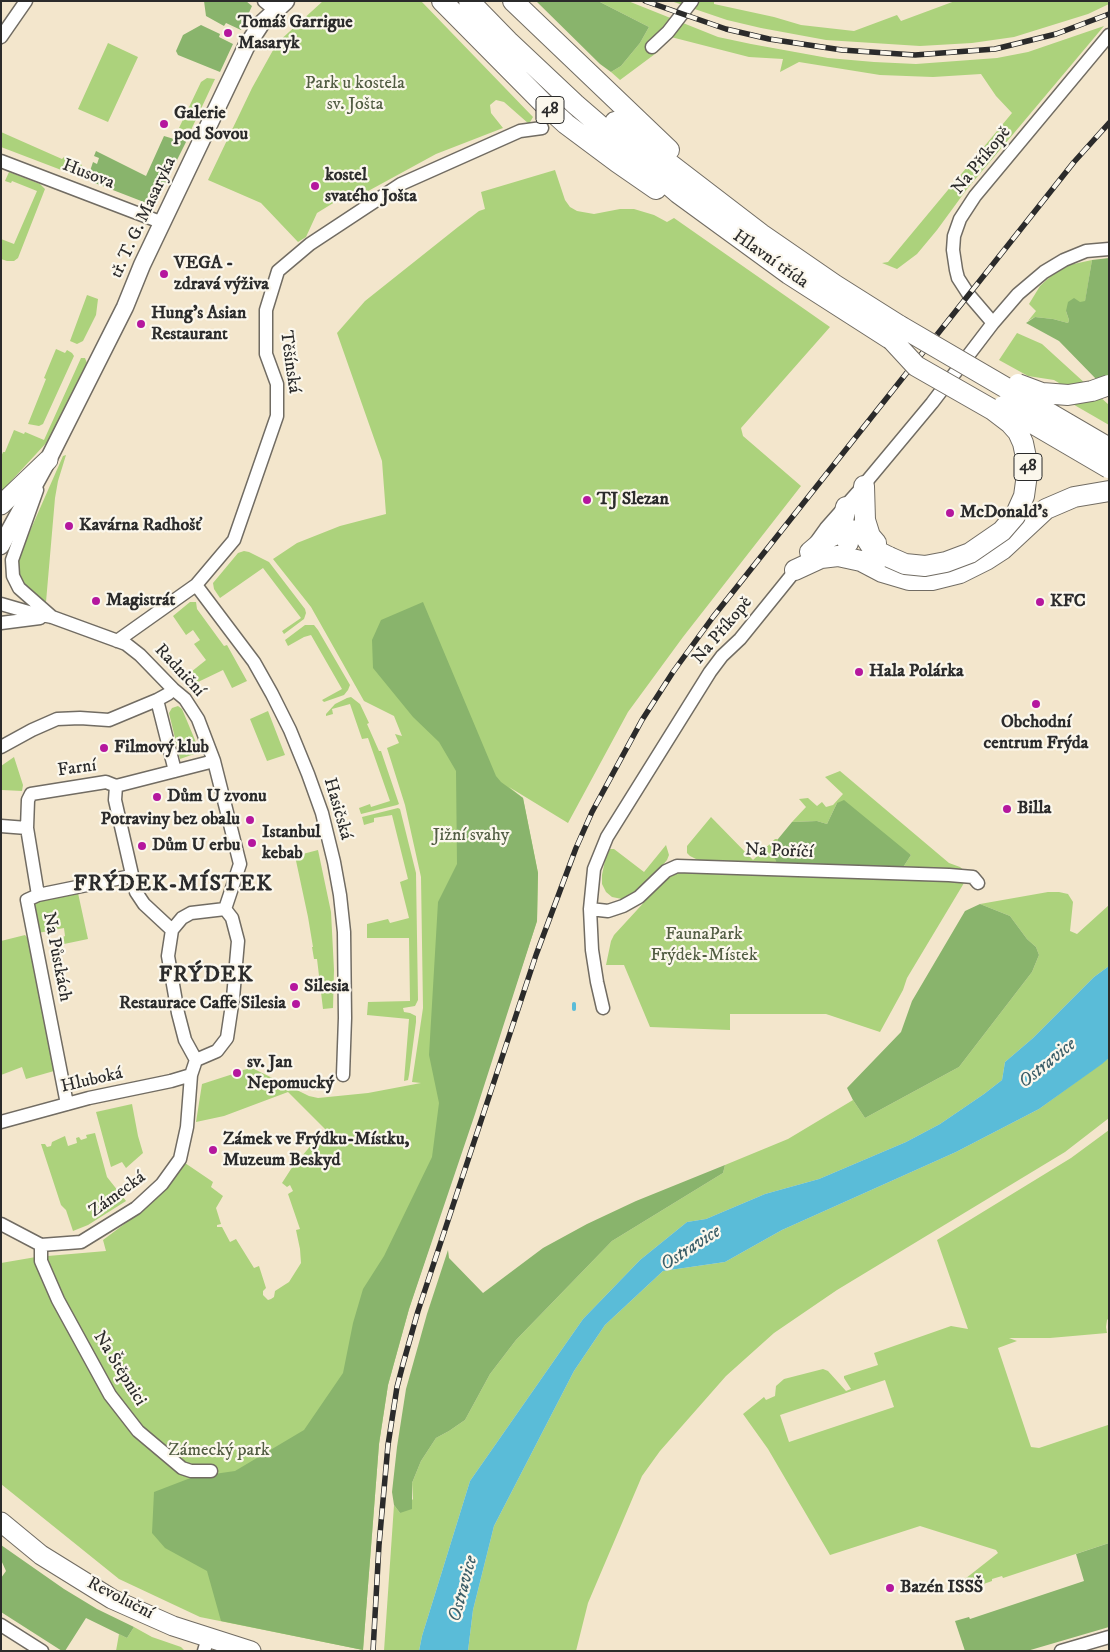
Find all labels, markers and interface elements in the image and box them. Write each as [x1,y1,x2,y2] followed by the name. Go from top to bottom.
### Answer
[238,12,353,54] place label: Tomáš Garrigue Masaryk
[222,27,234,39] marker: Tomáš Garrigue Masaryk
[305,73,405,116] park label: Park u kostela sv. Jošta
[536,96,564,124] road number: 48
[174,103,248,146] place label: Galerie pod Sovou
[158,118,170,130] marker: Galerie pod Sovou
[948,122,1016,200] street label: Na Příkopě
[106,154,182,282] street label: tř. T. G. Masaryka
[59,155,117,195] street label: Husova
[325,165,417,208] place label: kostel svatého Jošta
[309,180,321,192] marker: kostel svatého Jošta
[728,226,812,294] street label: Hlavní třída
[174,253,269,296] place label: VEGA - zdravá výživa
[158,268,170,280] marker: VEGA - zdravá výživa
[151,303,246,346] place label: Hung's Asian Restaurant
[135,318,147,330] marker: Hung's Asian Restaurant
[274,329,304,395] street label: Těšínská
[1014,454,1042,481] road number: 48
[597,489,669,511] place label: TJ Slezan
[581,494,593,506] marker: TJ Slezan
[960,502,1048,524] place label: McDonald's
[944,507,956,519] marker: McDonald's
[79,515,201,537] place label: Kavárna Radhošť
[63,520,75,532] marker: Kavárna Radhošť
[106,590,175,612] place label: Magistrát
[1050,591,1086,613] place label: KFC
[688,593,758,669] street label: Na Příkopě
[90,595,102,607] marker: Magistrát
[1034,596,1046,608] marker: KFC
[149,640,209,702] street label: Radniční
[869,661,964,683] place label: Hala Polárka
[853,666,865,678] marker: Hala Polárka
[1030,698,1042,710] marker: Obchodní centrum Frýda
[984,712,1088,754] place label: Obchodní centrum Frýda
[114,737,209,759] place label: Filmový klub
[98,742,110,754] marker: Filmový klub
[56,756,98,782] street label: Farní
[318,775,356,843] street label: Hasičská
[167,786,267,808] place label: Dům U zvonu
[151,791,163,803] marker: Dům U zvonu
[1017,798,1051,820] place label: Billa
[1001,803,1013,815] marker: Billa
[100,809,240,831] place label: Potraviny bez obalu
[244,814,256,826] marker: Potraviny bez obalu
[262,822,321,864] place label: Istanbul kebab
[433,825,509,847] park label: Jižní svahy
[152,835,241,857] place label: Dům U erbu
[246,837,258,849] marker: Istanbul kebab
[136,840,148,852] marker: Dům U erbu
[744,840,814,864] street label: Na Poříčí
[72,872,274,898] district label: FRÝDEK-MÍSTEK
[37,911,75,1003] street label: Na Půstkách
[650,924,758,966] park label: FaunaPark Frýdek-Místek
[158,963,254,989] district label: FRÝDEK
[304,976,349,998] place label: Silesia
[288,981,300,993] marker: Silesia
[119,993,286,1015] place label: Restaurace Caffe Silesia
[290,998,302,1010] marker: Restaurace Caffe Silesia
[1015,1034,1081,1094] water label: Ostravice
[247,1052,334,1094] place label: sv. Jan Nepomucký
[59,1063,125,1099] street label: Hluboká
[231,1067,243,1079] marker: sv. Jan Nepomucký
[223,1129,409,1172] place label: Zámek ve Frýdku-Místku, Muzeum Beskyd
[207,1144,219,1156] marker: Zámek ve Frýdku-Místku, Muzeum Beskyd
[86,1167,150,1223] street label: Zámecká
[657,1221,725,1277] water label: Ostravice
[88,1328,150,1410] street label: Na Štěpnici
[168,1440,270,1462] park label: Zámecký park
[444,1554,484,1624] water label: Ostravice
[83,1573,157,1625] street label: Revoluční
[900,1577,983,1599] place label: Bazén ISSŠ
[884,1582,896,1594] marker: Bazén ISSŠ

